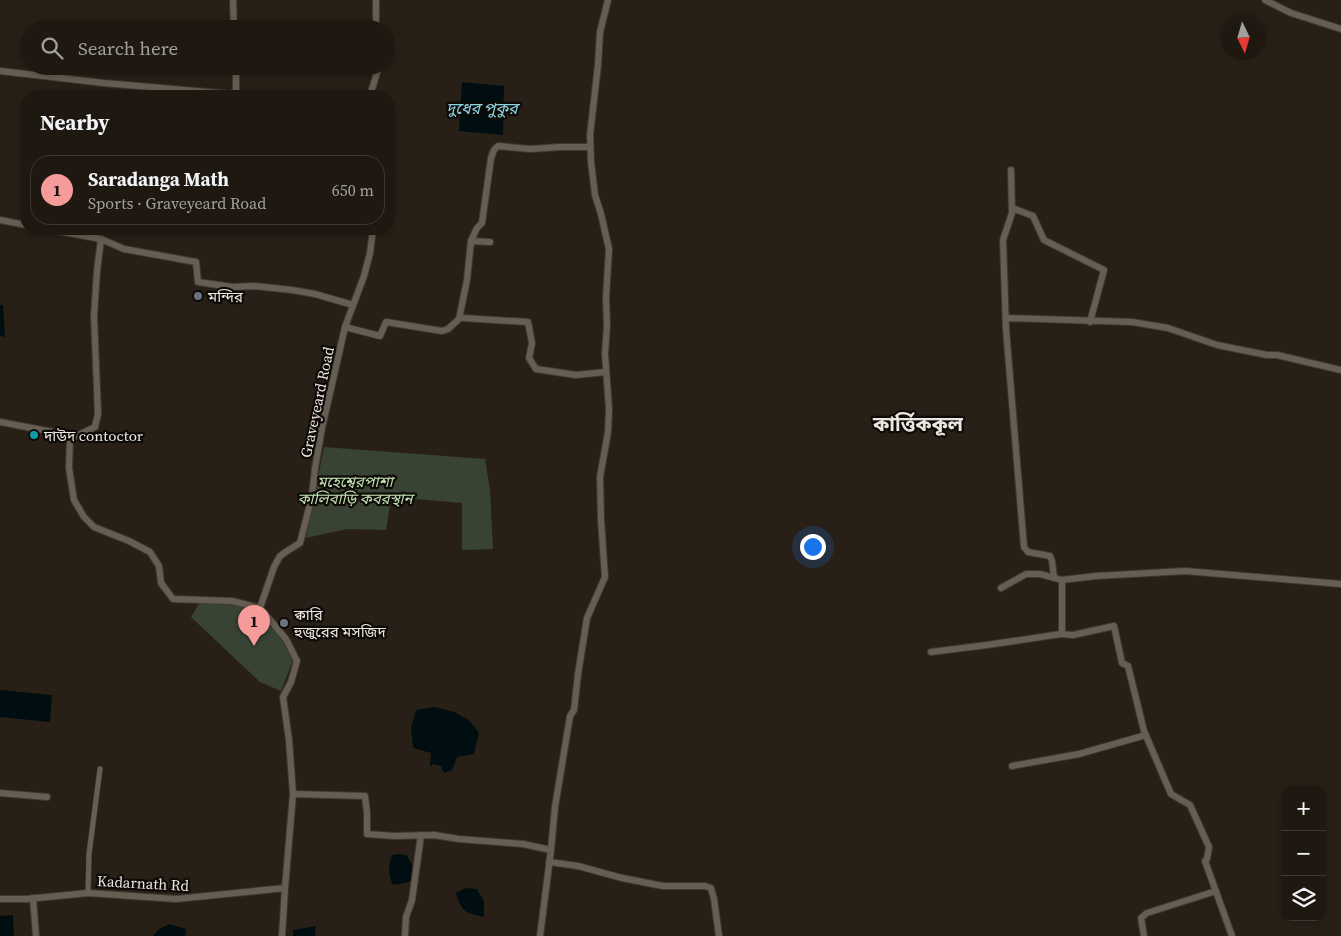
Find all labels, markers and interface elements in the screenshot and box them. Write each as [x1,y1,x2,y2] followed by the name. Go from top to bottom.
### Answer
[1221,15,1266,60] north arrow
[20,20,395,75] search box
[38,34,66,62] icon: search
[78,35,178,61] text: Search here
[446,97,521,119] water label: দুধের পুকুর
[40,108,110,137] text: Nearby
[88,166,229,192] text: Saradanga Math
[53,179,61,201] text: 1
[332,179,374,201] text: 650 m
[88,192,266,214] text: Sports · Graveyeard Road
[207,286,244,307] place label: মন্দির
[192,290,204,302] marker: মন্দির
[295,344,339,460] street label: Graveyeard Road
[872,410,964,438] district label: কার্ত্তিককূল
[43,425,144,446] place label: দাউদ contoctor
[28,429,40,441] marker: দাউদ contoctor
[297,471,416,509] park label: মহেশ্বেরপাশা কালিবাড়ি কবরস্থান
[800,534,826,560] your location
[293,604,387,642] place label: ক্বারি হুজুরের মসজিদ
[238,605,270,646] pin: 1
[278,617,290,629] marker: ক্বারি হুজুরের মসজিদ
[1281,786,1326,921] map controls
[1281,786,1326,831] button: +
[1281,831,1326,876] button: −
[97,870,190,896] street label: Kadarnath Rd
[1281,876,1326,921] button: layers

